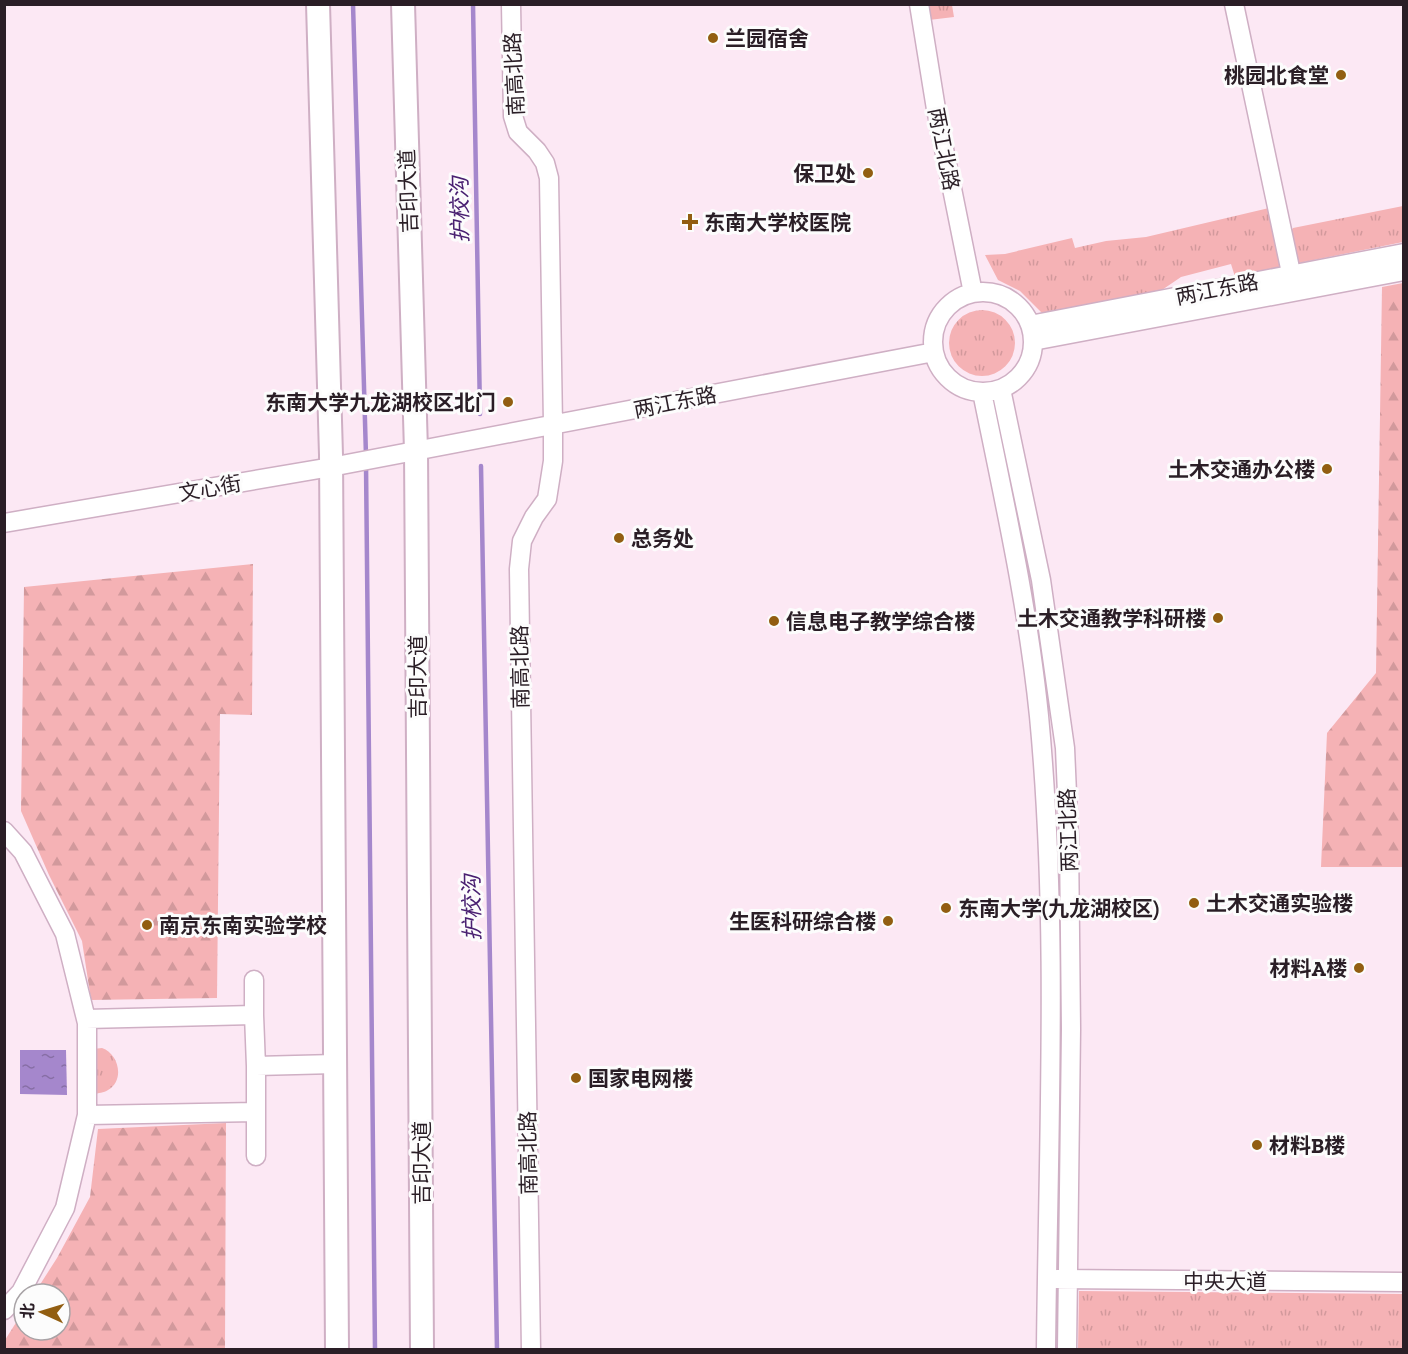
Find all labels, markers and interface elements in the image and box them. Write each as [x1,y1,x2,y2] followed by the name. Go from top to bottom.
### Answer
[725,26,809,51] place label: 兰园宿舍
[499,31,529,117] street label: 南高北路
[706,31,720,45] marker: 兰园宿舍
[1224,63,1329,88] place label: 桃园北食堂
[1334,68,1348,82] marker: 桃园北食堂
[924,105,964,193] street label: 两江北路
[394,149,422,233] street label: 吉印大道
[793,161,856,186] place label: 保卫处
[861,166,875,180] marker: 保卫处
[446,175,474,243] water label: 护校沟
[704,210,851,235] place label: 东南大学校医院
[681,213,699,231] marker: 东南大学校医院
[1173,269,1261,309] street label: 两江东路
[631,382,719,422] street label: 两江东路
[265,390,496,415] place label: 东南大学九龙湖校区北门
[501,395,515,409] marker: 东南大学九龙湖校区北门
[1168,457,1315,482] place label: 土木交通办公楼
[1320,462,1334,476] marker: 土木交通办公楼
[177,470,243,506] street label: 文心街
[631,526,694,551] place label: 总务处
[612,531,626,545] marker: 总务处
[1017,606,1206,631] place label: 土木交通教学科研楼
[786,609,975,634] place label: 信息电子教学综合楼
[1211,611,1225,625] marker: 土木交通教学科研楼
[767,614,781,628] marker: 信息电子教学综合楼
[507,625,533,709] street label: 南高北路
[405,635,430,719] street label: 吉印大道
[1054,788,1082,872] street label: 两江北路
[458,873,486,941] water label: 护校沟
[1206,891,1353,916] place label: 土木交通实验楼
[958,896,1159,921] place label: 东南大学(九龙湖校区)
[1187,896,1201,910] marker: 土木交通实验楼
[939,901,953,915] marker: 东南大学(九龙湖校区)
[729,909,876,934] place label: 生医科研综合楼
[159,913,327,938] place label: 南京东南实验学校
[881,914,895,928] marker: 生医科研综合楼
[140,918,154,932] marker: 南京东南实验学校
[1270,956,1347,981] place label: 材料A楼
[1352,961,1366,975] marker: 材料A楼
[588,1066,693,1091] place label: 国家电网楼
[569,1071,583,1085] marker: 国家电网楼
[515,1111,541,1195] street label: 南高北路
[409,1121,434,1205] street label: 吉印大道
[1269,1133,1345,1158] place label: 材料B楼
[1250,1138,1264,1152] marker: 材料B楼
[1183,1269,1267,1294] street label: 中央大道
[12,1282,72,1342] north arrow
[17,1302,38,1320] text: 北

